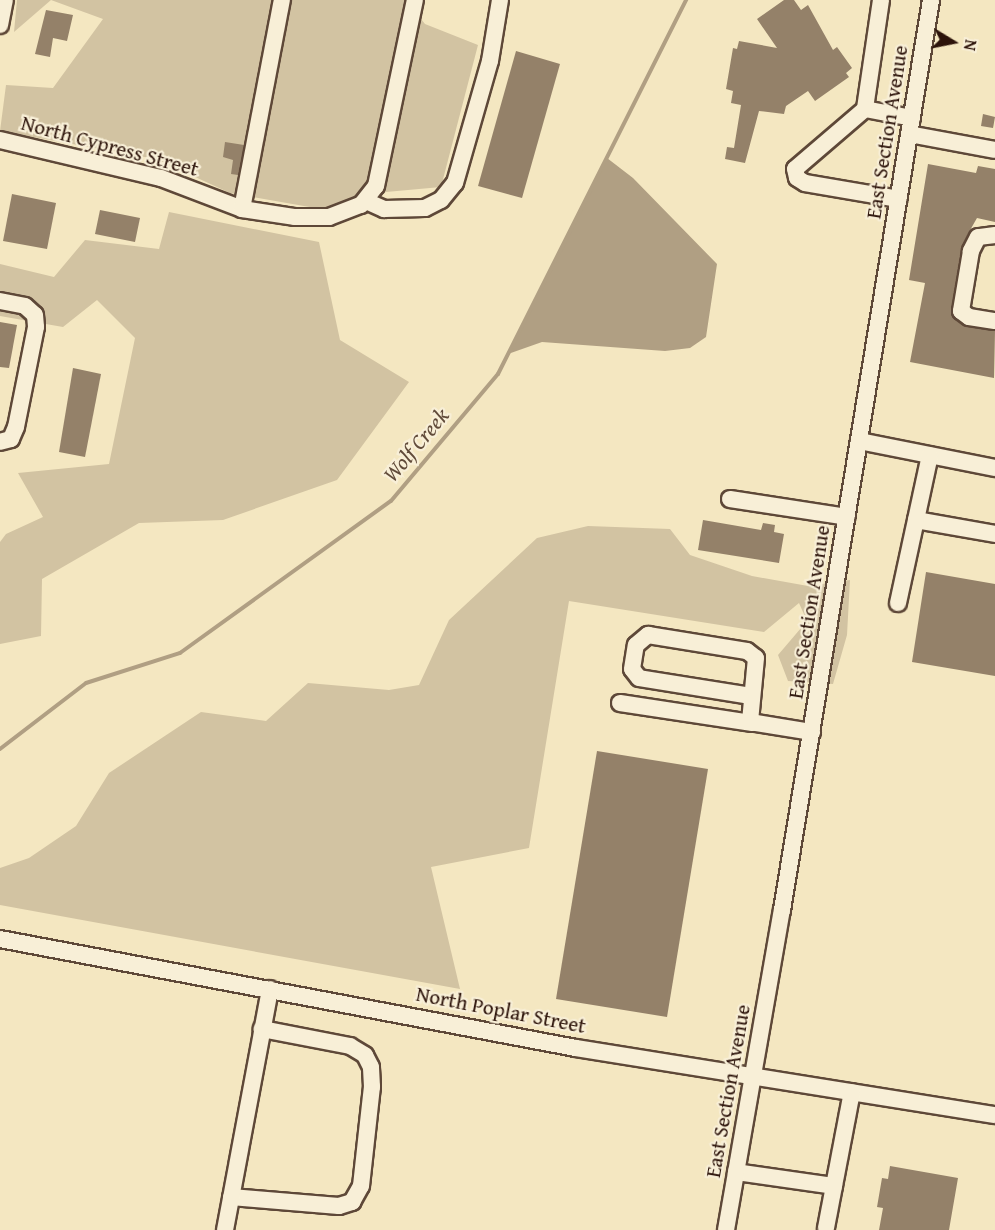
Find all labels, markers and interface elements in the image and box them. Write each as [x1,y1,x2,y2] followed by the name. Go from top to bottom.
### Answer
[923,12,983,72] north arrow
[958,38,983,52] text: N
[861,43,913,221] street label: East Section Avenue
[18,110,202,182] street label: North Cypress Street
[378,403,454,487] water label: Wolf Creek
[783,523,835,701] street label: East Section Avenue
[414,981,588,1039] street label: North Poplar Street
[700,1002,756,1180] street label: East Section Avenue

